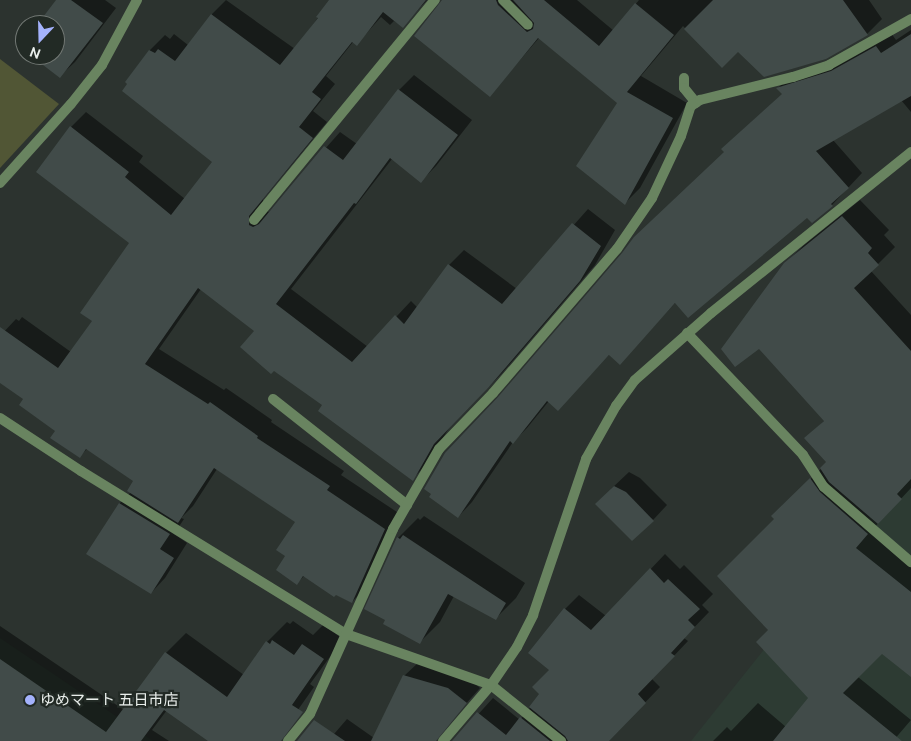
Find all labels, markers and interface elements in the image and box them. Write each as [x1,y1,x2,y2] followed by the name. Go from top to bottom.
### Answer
[15,15,65,65] north arrow
[27,44,43,62] text: N
[40,691,178,709] place label: ゆめマート 五日市店
[24,694,36,706] marker: ゆめマート 五日市店

